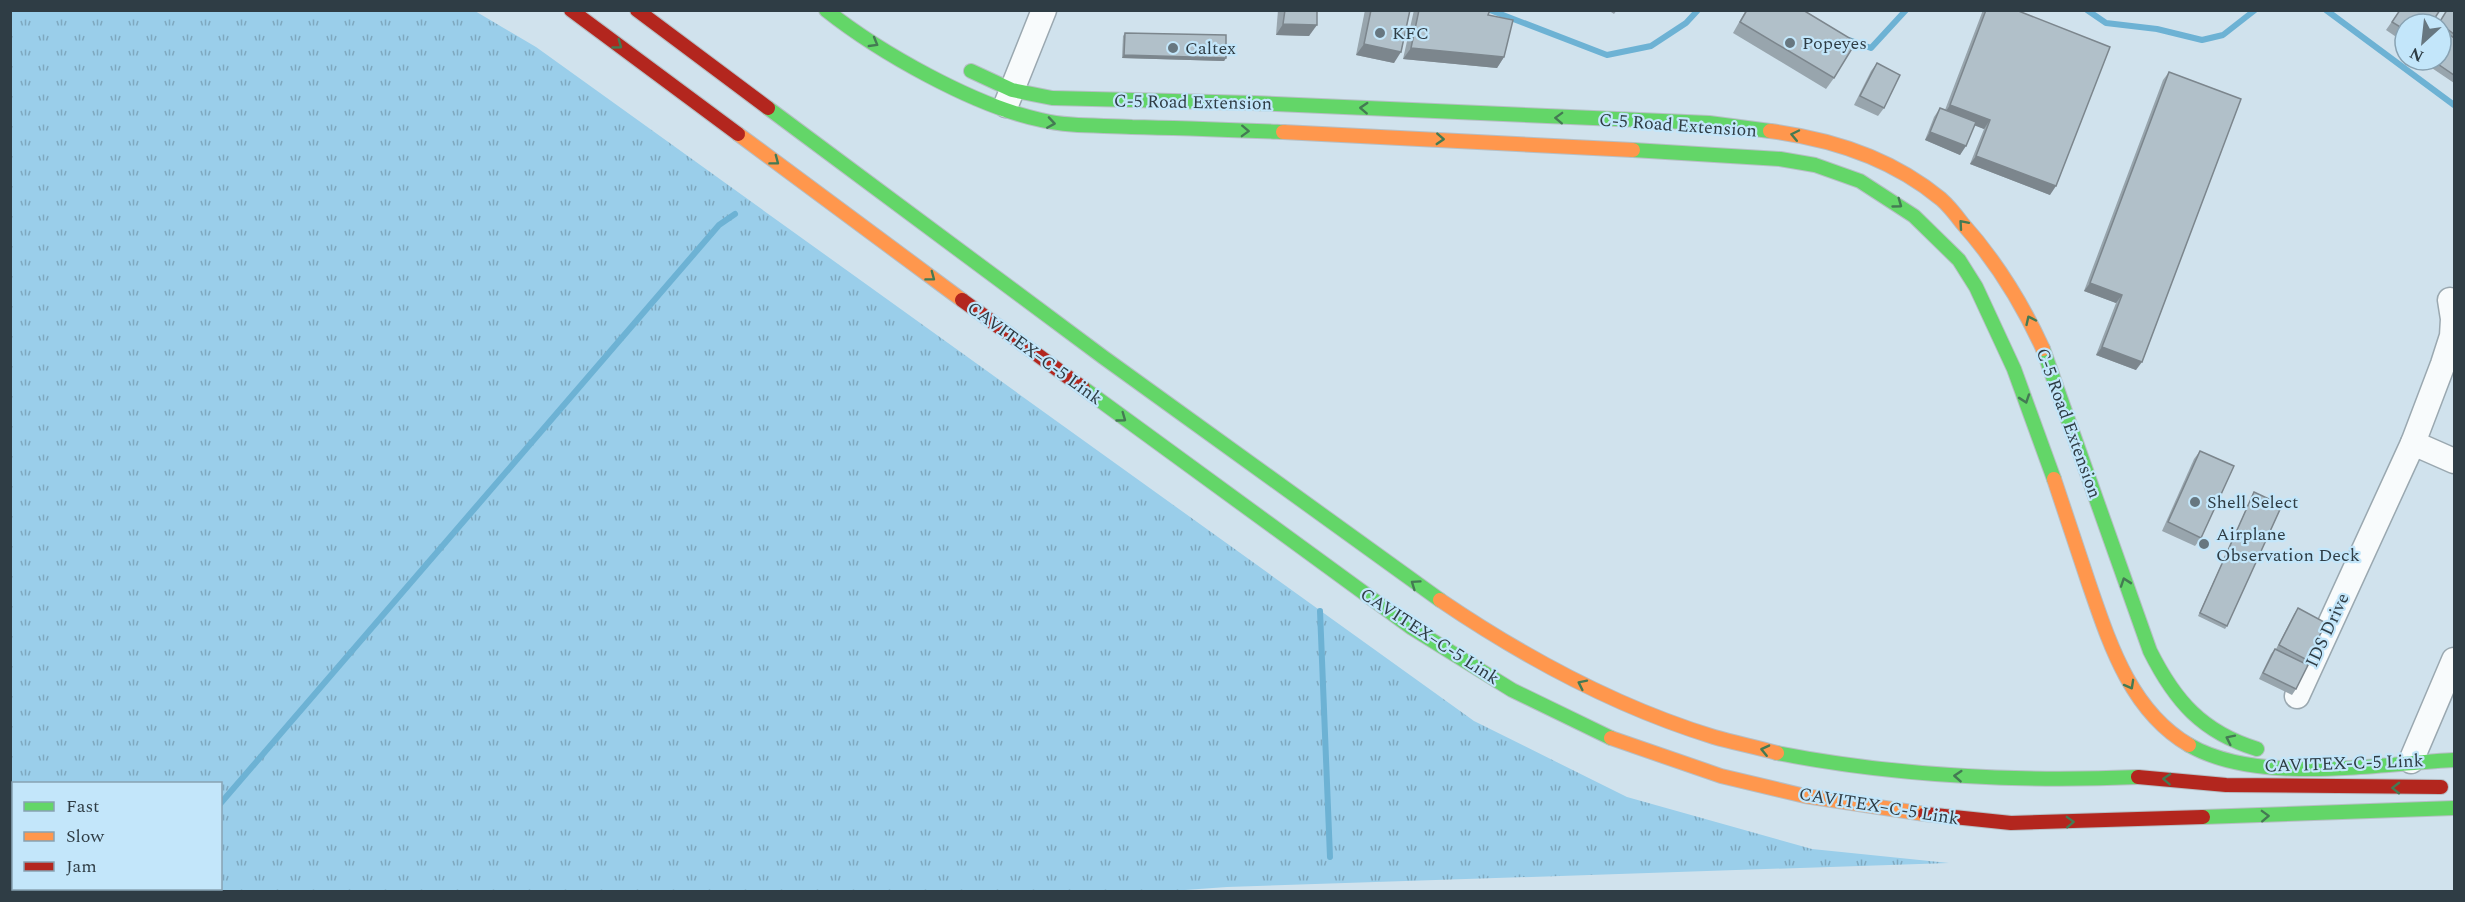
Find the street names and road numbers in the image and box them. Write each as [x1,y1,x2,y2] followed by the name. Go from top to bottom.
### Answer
[1114,88,1272,117] street label: C-5 Road Extension
[1598,107,1758,144] street label: C-5 Road Extension
[961,295,1108,412] street label: CAVITEX–C-5 Link
[2029,344,2108,502] street label: C-5 Road Extension
[1355,581,1505,692] street label: CAVITEX–C-5 Link
[2298,589,2356,672] street label: IDS Drive
[2264,747,2424,780] street label: CAVITEX-C-5 Link
[1797,781,1961,832] street label: CAVITEX–C-5 Link

